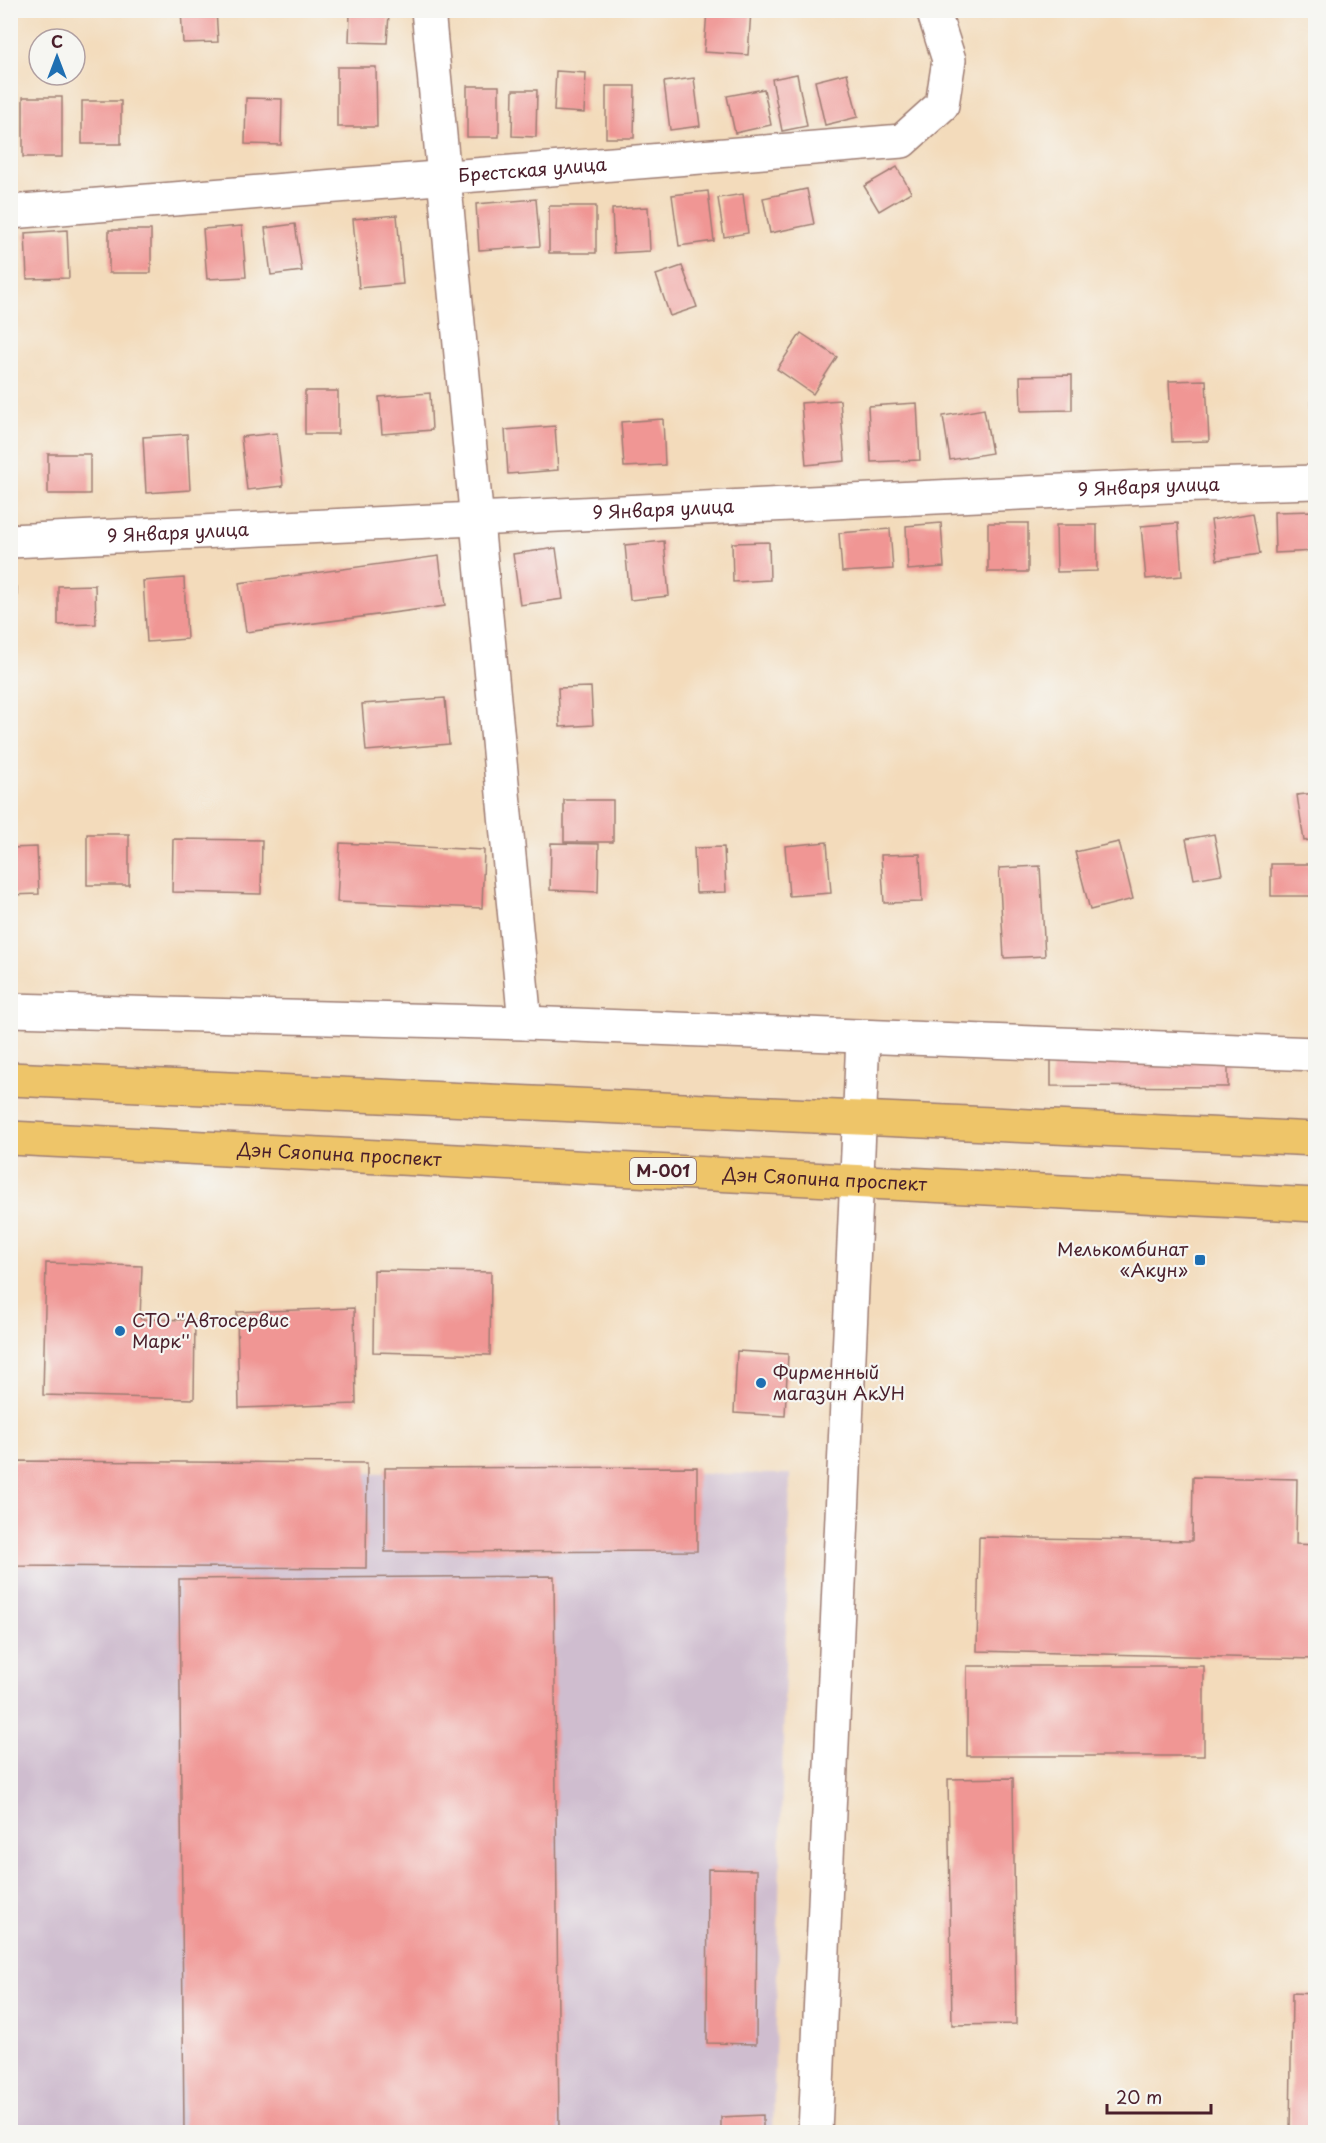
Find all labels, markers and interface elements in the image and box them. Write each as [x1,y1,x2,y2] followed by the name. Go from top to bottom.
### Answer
[27,27,87,87] north arrow
[51,29,63,53] text: С
[457,150,608,188] street label: Брестская улица
[1077,470,1221,502] street label: 9 Января улица
[592,492,735,525] street label: 9 Января улица
[106,515,250,548] street label: 9 Января улица
[236,1135,443,1172] street label: Дэн Сяопина проспект
[630,1158,696,1184] road number: M-001
[721,1160,928,1197] street label: Дэн Сяопина проспект
[1057,1235,1189,1283] place label: Мелькомбинат «Акун»
[1193,1253,1207,1267] marker: Мелькомбинат «Акун»
[132,1306,289,1354] place label: СТО ''Автосервис Марк''
[113,1324,127,1338] marker: СТО ''Автосервис Марк''
[773,1358,905,1406] place label: Фирменный магазин АкУН
[754,1376,768,1390] marker: Фирменный магазин АкУН
[1107,2077,1210,2115] scale bar
[1116,2083,1162,2110] text: 20 m

